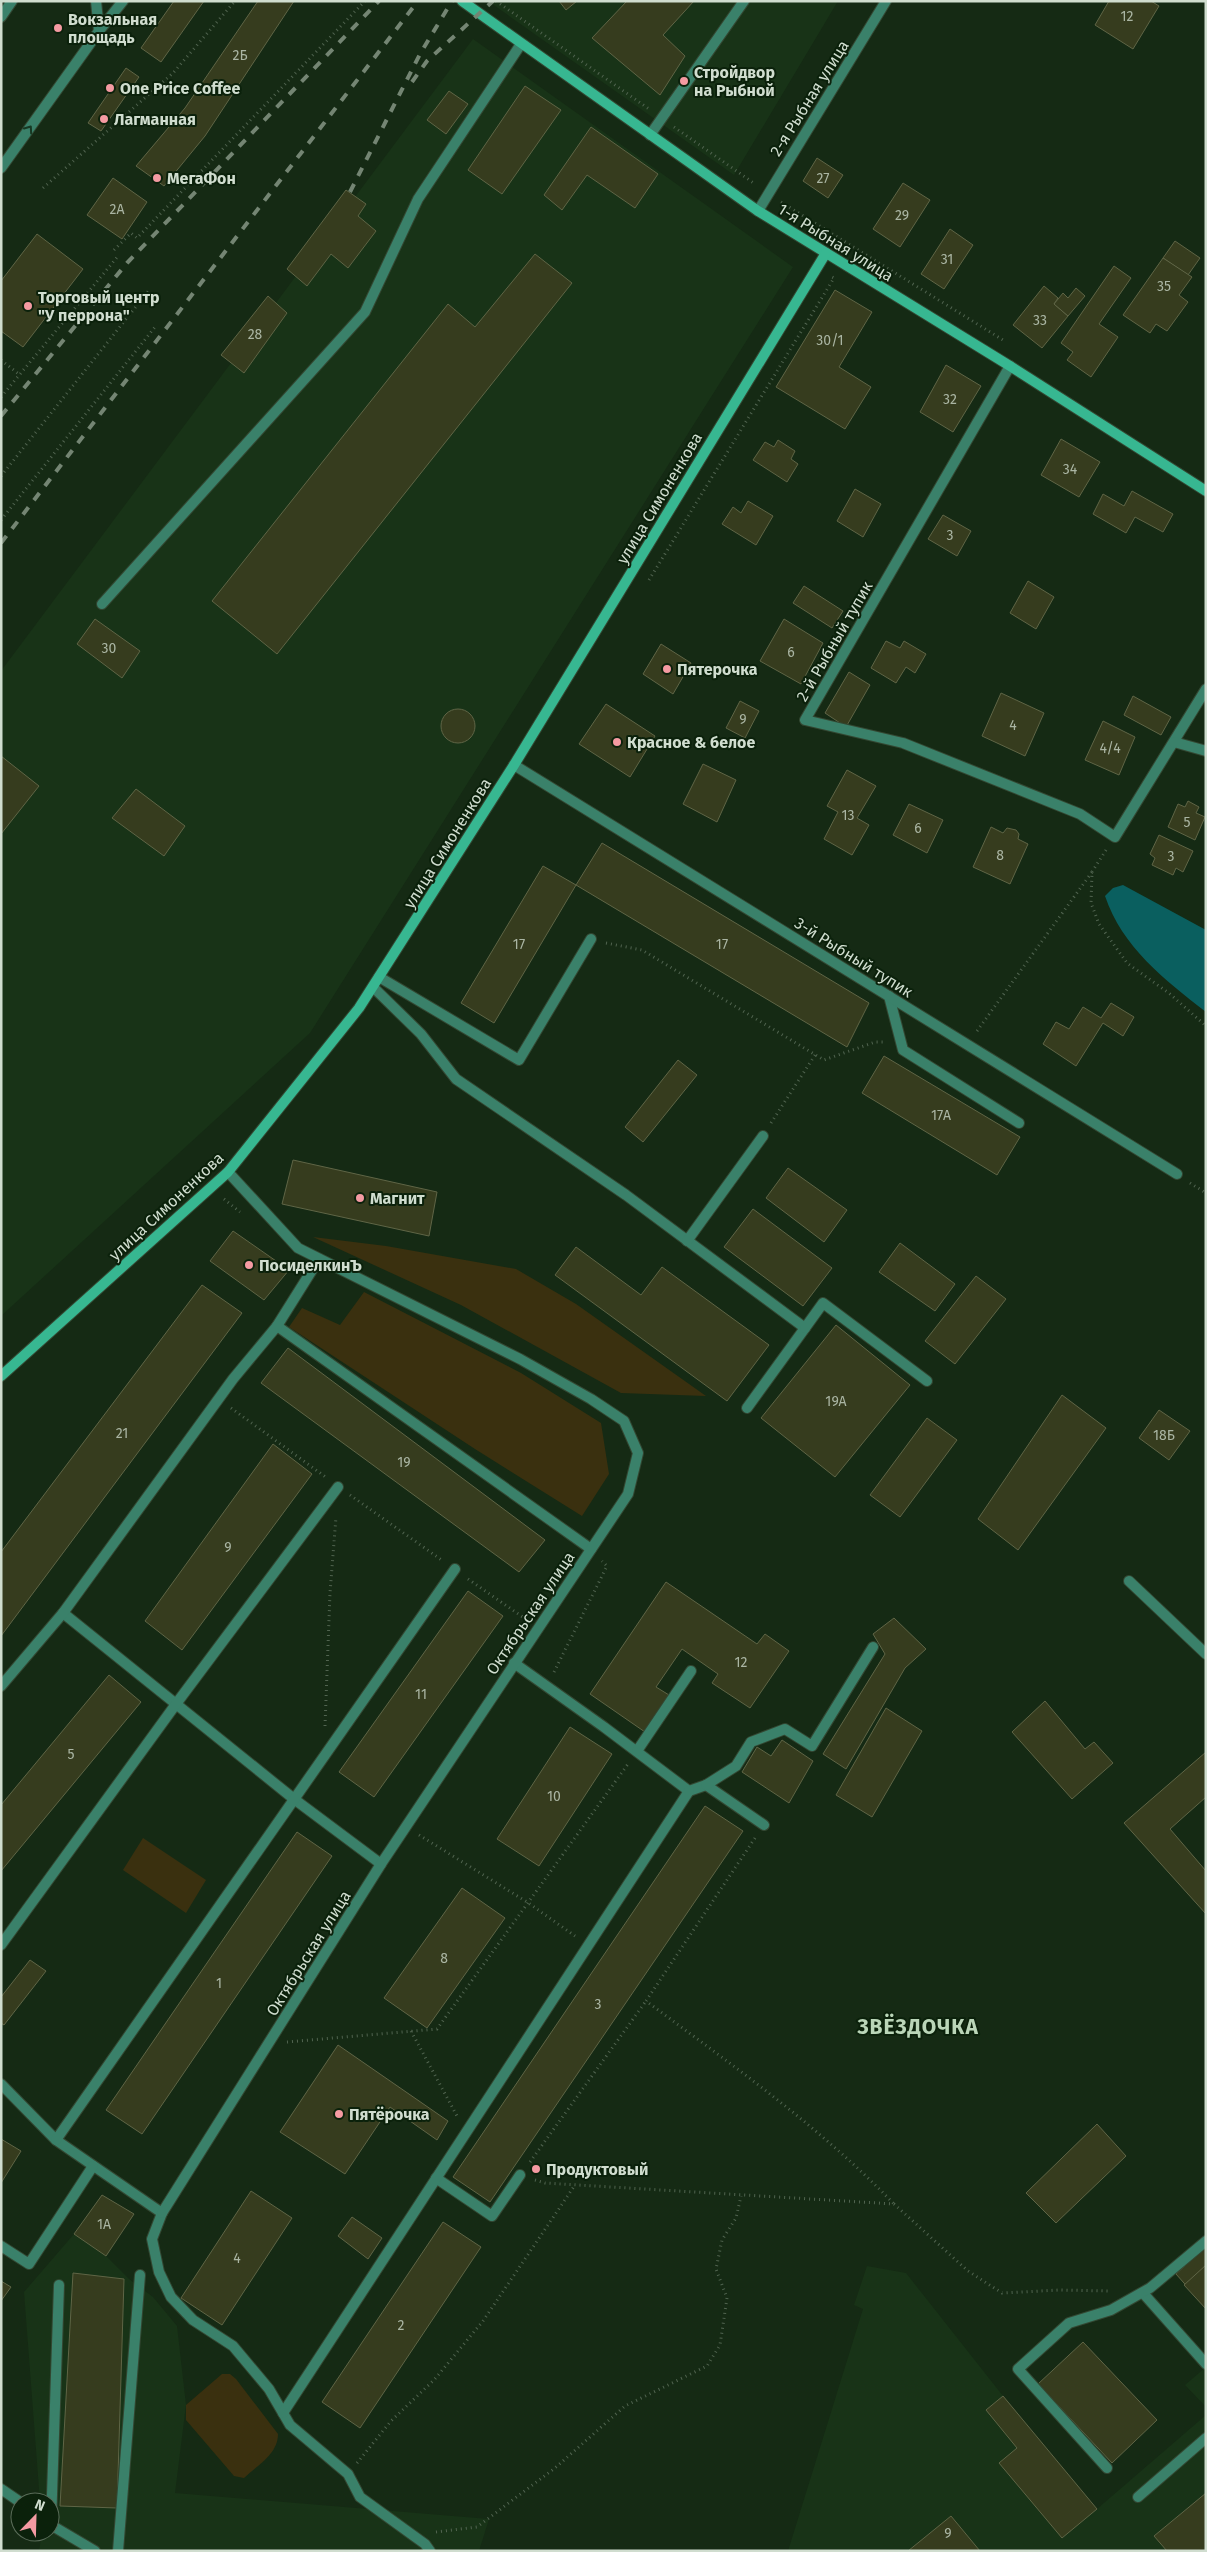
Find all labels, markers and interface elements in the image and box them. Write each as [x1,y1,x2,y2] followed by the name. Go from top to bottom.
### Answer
[1121,8,1134,25] house number: 12
[68,10,157,47] place label: Вокзальная площадь
[52,22,64,34] marker: Вокзальная площадь
[766,37,853,160] street label: 2-я Рыбная улица
[232,47,248,64] house number: 2Б
[694,63,775,100] place label: Стройдвор на Рыбной
[678,75,690,87] marker: Стройдвор на Рыбной
[120,79,240,98] place label: One Price Coffee
[104,82,116,94] marker: One Price Coffee
[114,110,196,129] place label: Лагманная
[98,113,110,125] marker: Лагманная
[23,125,33,134] one-way arrow
[167,169,236,188] place label: МегаФон
[816,170,830,187] house number: 27
[151,172,163,184] marker: МегаФон
[775,199,897,285] street label: 1-я Рыбная улица
[110,201,124,218] house number: 2А
[895,207,909,224] house number: 29
[941,251,953,268] house number: 31
[1157,278,1171,295] house number: 35
[38,288,160,325] place label: Торговый центр "У перрона"
[22,300,34,312] marker: Торговый центр "У перрона"
[1033,312,1047,329] house number: 33
[248,326,263,343] house number: 28
[816,332,844,349] house number: 30/1
[943,391,957,408] house number: 32
[613,429,706,567] street label: улица Симоненкова
[1063,461,1078,478] house number: 34
[947,527,954,544] house number: 3
[792,577,877,705] street label: 2-й Рыбный тупик
[102,640,117,657] house number: 30
[787,644,795,661] house number: 6
[677,660,758,679] place label: Пятерочка
[661,663,673,675] marker: Пятерочка
[739,711,747,728] house number: 9
[1009,717,1017,734] house number: 4
[627,733,755,752] place label: Красное & белое
[611,736,623,748] marker: Красное & белое
[1099,740,1121,757] house number: 4/4
[400,775,495,912] street label: улица Симоненкова
[841,807,855,824] house number: 13
[1183,814,1191,831] house number: 5
[914,820,922,837] house number: 6
[996,847,1004,864] house number: 8
[1168,848,1175,865] house number: 3
[791,913,917,1002] street label: 3-й Рыбный тупик
[513,936,525,953] house number: 17
[716,936,728,953] house number: 17
[931,1107,951,1124] house number: 17А
[105,1148,228,1264] street label: улица Симоненкова
[370,1189,425,1208] place label: Магнит
[354,1192,366,1204] marker: Магнит
[259,1256,362,1275] place label: ПосиделкинЪ
[243,1259,255,1271] marker: ПосиделкинЪ
[825,1393,847,1410] house number: 19А
[116,1425,128,1442] house number: 21
[1153,1427,1175,1444] house number: 18Б
[397,1454,411,1471] house number: 19
[224,1539,232,1556] house number: 9
[482,1548,579,1678] street label: Октябрьская улица
[735,1654,748,1671] house number: 12
[415,1686,427,1703] house number: 11
[67,1746,75,1763] house number: 5
[547,1788,561,1805] house number: 10
[262,1887,355,2019] street label: Октябрьская улица
[440,1950,448,1967] house number: 8
[216,1975,222,1992] house number: 1
[595,1996,602,2013] house number: 3
[856,2013,979,2040] district label: ЗВЁЗДОЧКА
[349,2105,430,2124] place label: Пятёрочка
[333,2108,345,2120] marker: Пятёрочка
[546,2160,648,2179] place label: Продуктовый
[530,2163,542,2175] marker: Продуктовый
[97,2216,111,2233] house number: 1А
[233,2250,241,2267] house number: 4
[398,2317,405,2334] house number: 2
[10,2492,60,2542] north arrow
[32,2496,47,2515] text: N
[944,2525,952,2542] house number: 9

